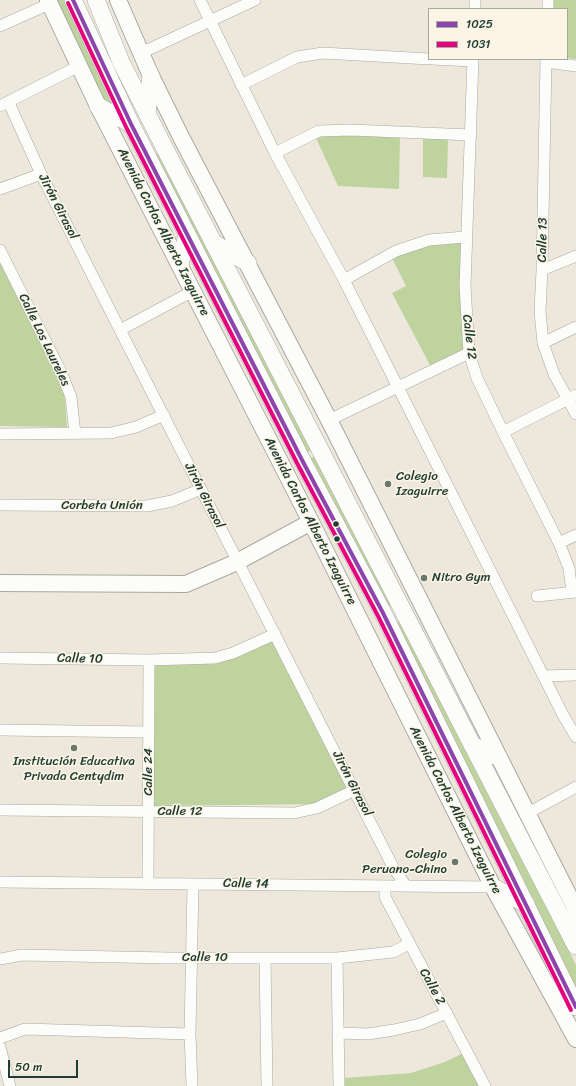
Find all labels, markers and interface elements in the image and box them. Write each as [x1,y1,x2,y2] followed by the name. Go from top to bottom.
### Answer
[428,8,568,60] legend
[466,13,493,35] text: 1025
[466,33,490,55] text: 1031
[114,145,212,319] street label: Avenida Carlos Alberto Izaguirre
[35,172,81,242] street label: Jirón Girasol
[535,217,551,263] street label: Calle 13
[15,291,73,389] street label: Calle Los Laureles
[459,314,479,360] street label: Calle 12
[261,434,359,608] street label: Avenida Carlos Alberto Izaguirre
[181,461,227,531] street label: Jirón Girasol
[396,469,448,500] place label: Colegio Izaguirre
[383,479,393,489] marker: Colegio Izaguirre
[61,498,143,514] street label: Corbeta Unión
[331,519,341,529] unlabelled marker
[332,534,342,544] unlabelled marker
[432,570,490,586] place label: Nitro Gym
[419,573,429,583] marker: Nitro Gym
[57,651,103,667] street label: Calle 10
[406,723,504,897] street label: Avenida Carlos Alberto Izaguirre
[69,743,79,753] marker: Institución Educativa Privada Centydim
[141,748,157,796] street label: Calle 24
[329,749,375,819] street label: Jirón Girasol
[13,754,135,785] place label: Institución Educativa Privada Centydim
[157,804,203,820] street label: Calle 12
[362,847,447,878] place label: Colegio Peruano-Chino
[450,857,460,867] marker: Colegio Peruano-Chino
[223,876,269,892] street label: Calle 14
[182,950,228,966] street label: Calle 10
[416,966,448,1008] street label: Calle 2
[10,1052,80,1078] scale bar
[15,1056,42,1078] text: 50 m

